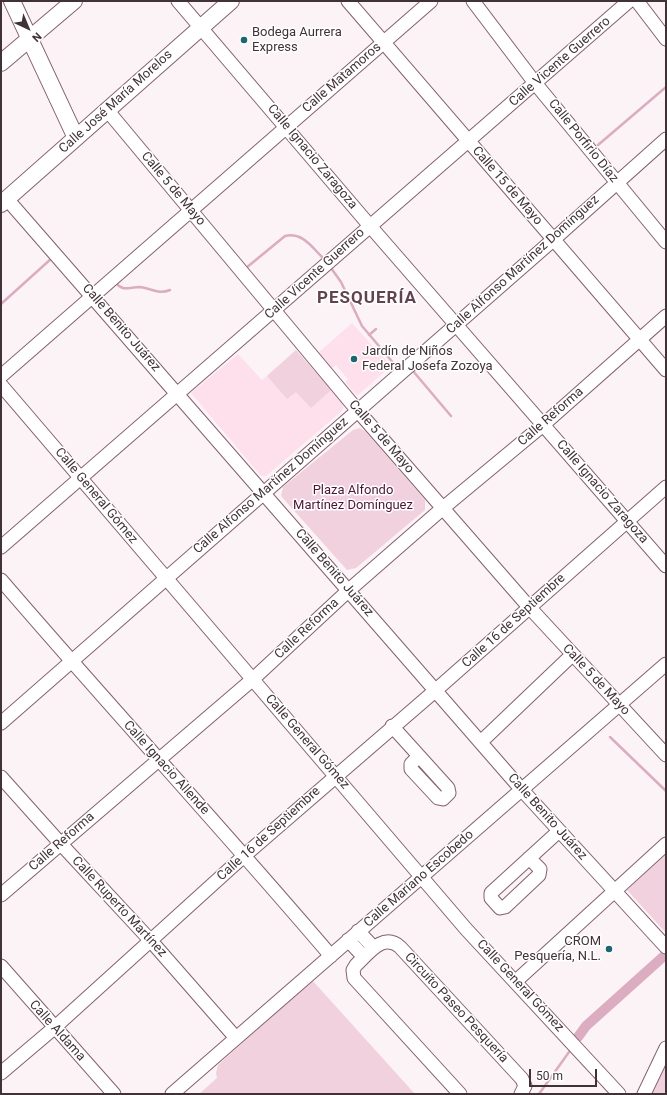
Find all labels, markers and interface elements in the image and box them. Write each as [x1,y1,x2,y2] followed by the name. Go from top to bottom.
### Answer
[8,8,48,48] north arrow
[506,14,614,110] street label: Calle Vicente Guerrero
[252,25,342,56] place label: Bodega Aurrera Express
[29,30,44,44] text: N
[239,35,249,45] marker: Bodega Aurrera Express
[300,40,384,116] street label: Calle Matamoros
[56,47,176,157] street label: Calle José María Morelos
[545,96,621,186] street label: Calle Porfirio Díaz
[264,101,360,213] street label: Calle Ignacio Zaragoza
[469,144,545,228] street label: Calle 15 de Mayo
[138,149,208,229] street label: Calle 5 de Mayo
[443,192,603,338] street label: Calle Alfonso Martínez Domínguez
[262,225,368,323] street label: Calle Vicente Guerrero
[79,281,163,375] street label: Calle Benito Juárez
[317,289,417,309] district label: PESQUERÍA
[362,344,493,375] place label: Jardín de Niños Federal Josefa Zozoya
[349,354,359,364] marker: Jardín de Niños Federal Josefa Zozoya
[515,384,587,450] street label: Calle Reforma
[345,397,417,477] street label: Calle 5 de Mayo
[190,415,352,557] street label: Calle Alfonso Martínez Domínguez
[553,437,651,547] street label: Calle Ignacio Zaragoza
[51,445,141,547] street label: Calle General Gómez
[293,483,413,514] park label: Plaza Alfondo Martínez Domínguez
[292,526,376,620] street label: Calle Benito Juárez
[459,571,569,671] street label: Calle 16 de Septiembre
[272,595,342,663] street label: Calle Reforma
[559,641,633,719] street label: Calle 5 de Mayo
[262,691,352,793] street label: Calle General Gómez
[120,718,212,818] street label: Calle Ignacio Allende
[504,770,590,864] street label: Calle Benito Juárez
[214,784,324,884] street label: Calle 16 de Septiembre
[26,809,98,875] street label: Calle Reforma
[361,827,477,931] street label: Calle Mariano Escobedo
[68,853,170,961] street label: Calle Ruperto Martínez
[514,934,601,965] place label: CROM Pesquería, N.L.
[473,937,567,1035] street label: Calle General Gómez
[604,944,614,954] marker: CROM Pesquería, N.L.
[401,950,511,1066] street label: Circuito Paseo Pesquería
[26,997,88,1065] street label: Calle Aldama
[531,1061,599,1087] scale bar
[536,1069,563,1083] text: 50 m

